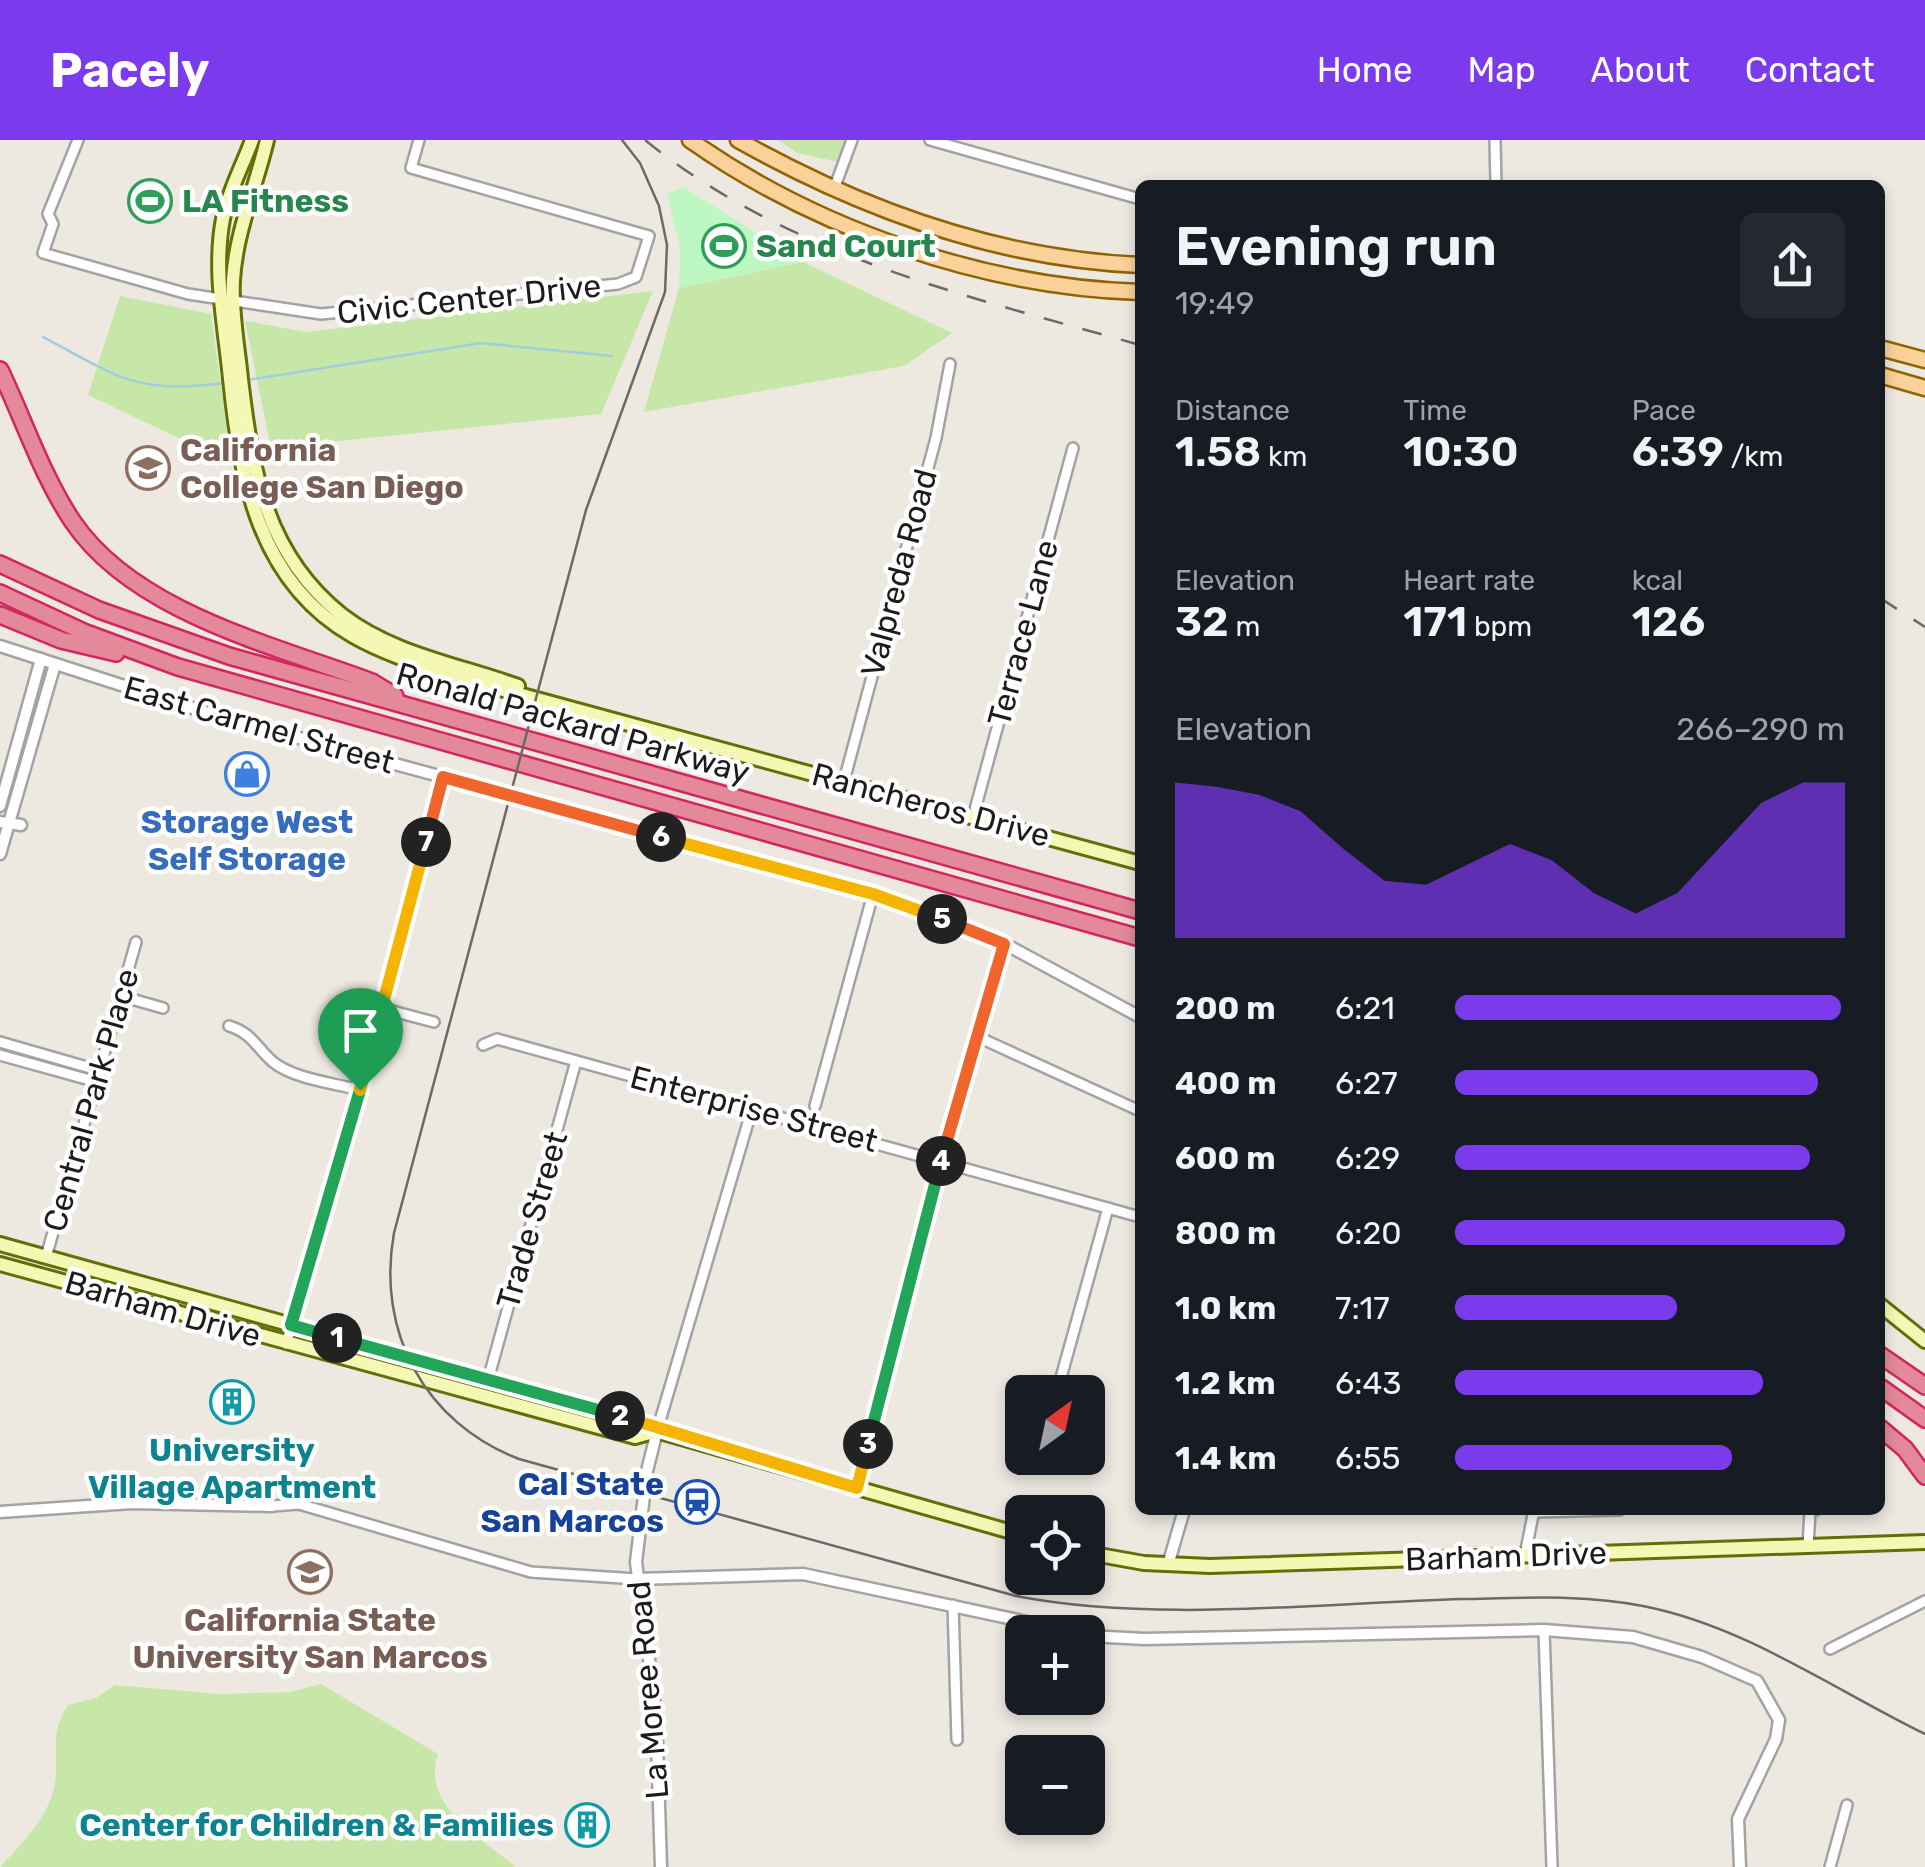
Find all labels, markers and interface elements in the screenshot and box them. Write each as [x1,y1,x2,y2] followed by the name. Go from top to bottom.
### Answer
[50,42,209,99] text: Pacely
[1317,49,1413,91] text: Home
[1468,49,1536,91] text: Map
[1591,49,1690,91] text: About
[1745,49,1875,91] text: Contact
[127,178,173,224] sports icon: LA Fitness
[182,182,349,220] place label: LA Fitness
[1740,213,1845,318] button: share
[1175,214,1497,279] text: Evening run
[701,223,747,269] sports icon: Sand Court
[756,227,936,265] place label: Sand Court
[335,266,603,332] street label: Civic Center Drive
[1175,284,1254,322] text: 19:49
[1175,394,1290,427] text: Distance
[1403,394,1467,427] text: Time
[1632,394,1696,427] text: Pace
[1175,427,1261,477] text: 1.58
[1403,427,1519,477] text: 10:30
[1632,427,1724,477] text: 6:39
[180,431,464,506] place label: California College San Diego
[1261,440,1307,473] text: km
[1724,440,1784,473] text: /km
[125,445,171,491] school or university icon: California College San Diego
[853,465,945,681] street label: Valpreda Road
[980,536,1066,730] street label: Terrace Lane
[1175,564,1295,597] text: Elevation
[1403,564,1535,597] text: Heart rate
[1632,564,1683,597] text: kcal
[1175,597,1229,647] text: 32
[1403,597,1467,647] text: 171
[1632,597,1705,647] text: 126
[1229,610,1260,643] text: m
[1467,610,1532,643] text: bpm
[392,654,754,792] street label: Ronald Packard Parkway
[120,668,398,782] street label: East Carmel Street
[1175,710,1312,748] text: Elevation
[1676,710,1845,748] text: 266–290 m
[224,751,270,797] shop icon: Storage West Self Storage
[808,755,1054,855] street label: Rancheros Drive
[141,803,353,878] place label: Storage West Self Storage
[636,812,686,862] pin: 6
[401,817,451,867] pin: 7
[652,820,670,853] text: 6
[418,825,434,858] text: 7
[917,894,967,944] pin: 5
[933,902,951,935] text: 5
[35,964,147,1236] street label: Central Park Place
[318,988,403,1091] pin
[1175,989,1275,1027] text: 200 m
[1335,989,1395,1027] text: 6:21
[333,1003,388,1058] icon: arrive
[626,1058,882,1160] street label: Enterprise Street
[1175,1064,1277,1102] text: 400 m
[1335,1064,1398,1102] text: 6:27
[489,1127,575,1313] street label: Trade Street
[916,1136,966,1186] pin: 4
[1175,1139,1275,1177] text: 600 m
[1335,1139,1400,1177] text: 6:29
[931,1144,951,1177] text: 4
[1175,1214,1276,1252] text: 800 m
[1335,1214,1402,1252] text: 6:20
[61,1263,265,1355] street label: Barham Drive
[1175,1289,1276,1327] text: 1.0 km
[1335,1289,1390,1327] text: 7:17
[312,1313,362,1363] pin: 1
[330,1321,344,1354] text: 1
[1175,1364,1276,1402] text: 1.2 km
[1335,1364,1402,1402] text: 6:43
[1005,1375,1105,1475] north arrow
[1005,1375,1105,1835] map controls
[209,1379,255,1425] building icon: University Village Apartment
[595,1391,645,1441] pin: 2
[611,1399,629,1432] text: 2
[843,1419,893,1469] pin: 3
[859,1427,877,1460] text: 3
[88,1431,376,1506] place label: University Village Apartment
[1175,1439,1276,1477] text: 1.4 km
[1335,1439,1401,1477] text: 6:55
[481,1465,664,1540] place label: Cal State San Marcos
[674,1479,720,1525] station icon: Cal State San Marcos
[1005,1495,1105,1595] button: locate
[1405,1533,1607,1579] street label: Barham Drive
[287,1549,333,1595] school or university icon: California State University San Marcos
[620,1579,676,1801] street label: La Moree Road
[132,1601,488,1676] place label: California State University San Marcos
[1005,1615,1105,1715] button: +
[1005,1735,1105,1835] button: −
[564,1802,610,1848] building icon: Center for Children & Families
[79,1806,554,1844] place label: Center for Children & Families

